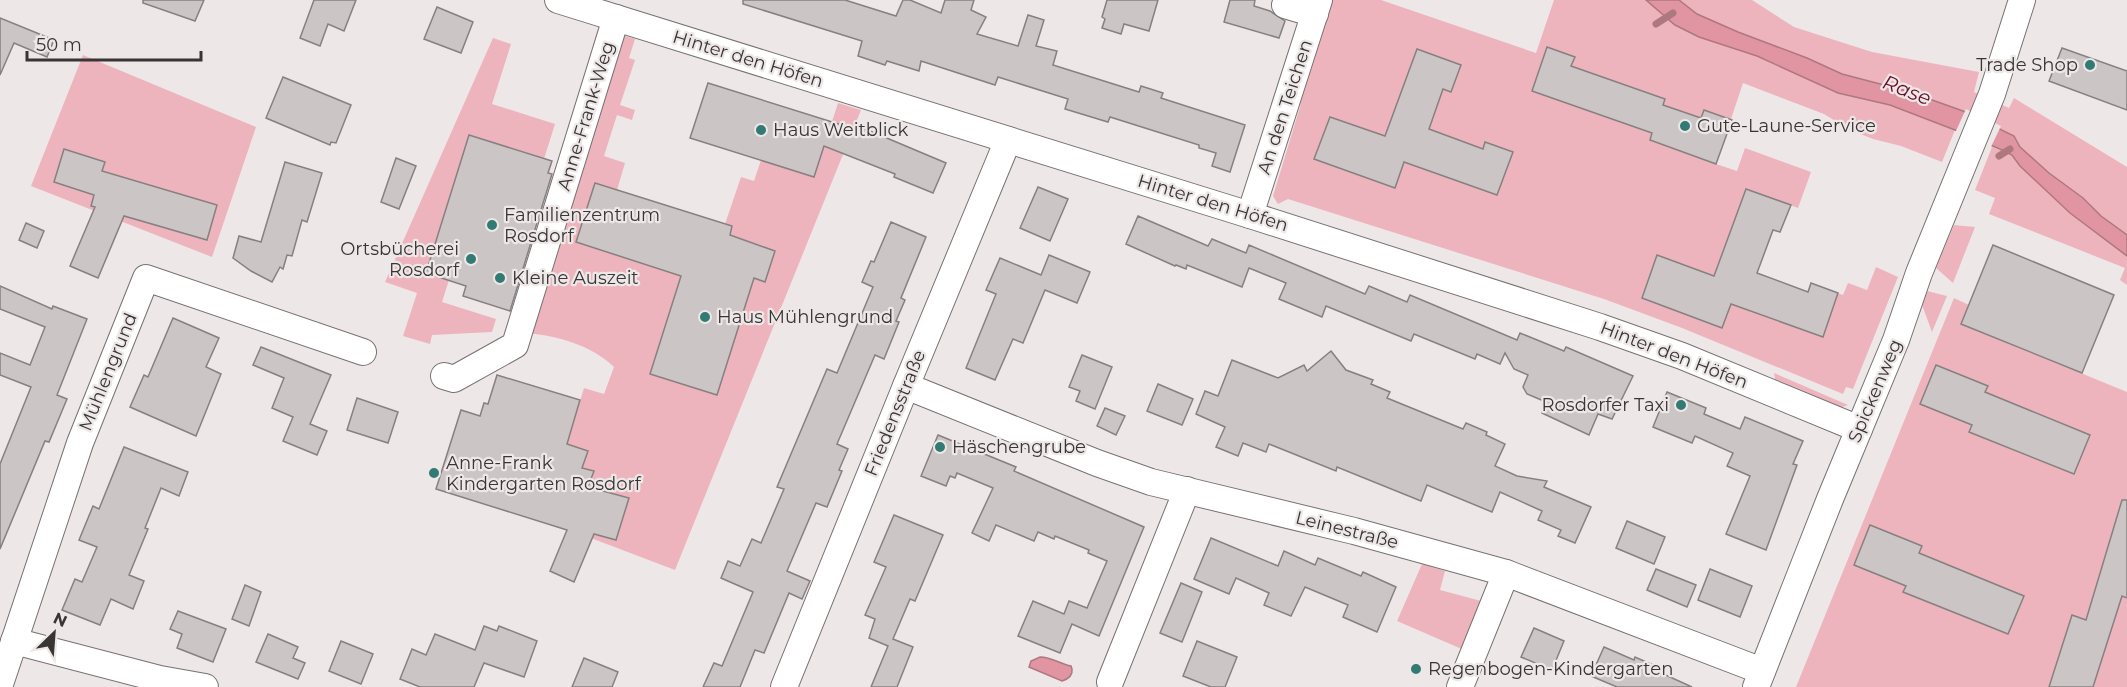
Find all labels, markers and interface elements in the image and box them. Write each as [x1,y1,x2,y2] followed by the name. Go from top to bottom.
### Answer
[27,24,201,62] scale bar
[670,26,826,92] street label: Hinter den Höfen
[36,34,82,56] text: 50 m
[1253,37,1317,177] street label: An den Teichen
[553,39,619,193] street label: Anne-Frank-Weg
[1976,54,2078,76] place label: Trade Shop
[2083,58,2097,72] marker: Trade Shop
[1879,70,1935,110] water label: Rase
[1697,115,1876,137] place label: Gute-Laune-Service
[773,119,909,141] place label: Haus Weitblick
[1678,119,1692,133] marker: Gute-Laune-Service
[754,123,768,137] marker: Haus Weitblick
[1135,170,1291,236] street label: Hinter den Höfen
[504,204,660,247] place label: Familienzentrum Rosdorf
[485,218,499,232] marker: Familienzentrum Rosdorf
[340,238,460,281] place label: Ortsbücherei Rosdorf
[464,252,478,266] marker: Ortsbücherei Rosdorf
[512,267,639,289] place label: Kleine Auszeit
[493,271,507,285] marker: Kleine Auszeit
[717,306,893,328] place label: Haus Mühlengrund
[74,310,142,434] street label: Mühlengrund
[698,310,712,324] marker: Haus Mühlengrund
[1597,317,1751,393] street label: Hinter den Höfen
[1843,336,1907,446] street label: Spickenweg
[860,347,930,479] street label: Friedensstraße
[1542,394,1669,416] place label: Rosdorfer Taxi
[1674,398,1688,412] marker: Rosdorfer Taxi
[952,436,1086,458] place label: Häschengrube
[933,440,947,454] marker: Häschengrube
[446,452,642,495] place label: Anne-Frank Kindergarten Rosdorf
[427,466,441,480] marker: Anne-Frank Kindergarten Rosdorf
[1293,507,1401,553] street label: Leinestraße
[24,603,84,663] north arrow
[50,609,70,631] text: N
[1428,658,1673,680] place label: Regenbogen-Kindergarten
[1409,662,1423,676] marker: Regenbogen-Kindergarten

